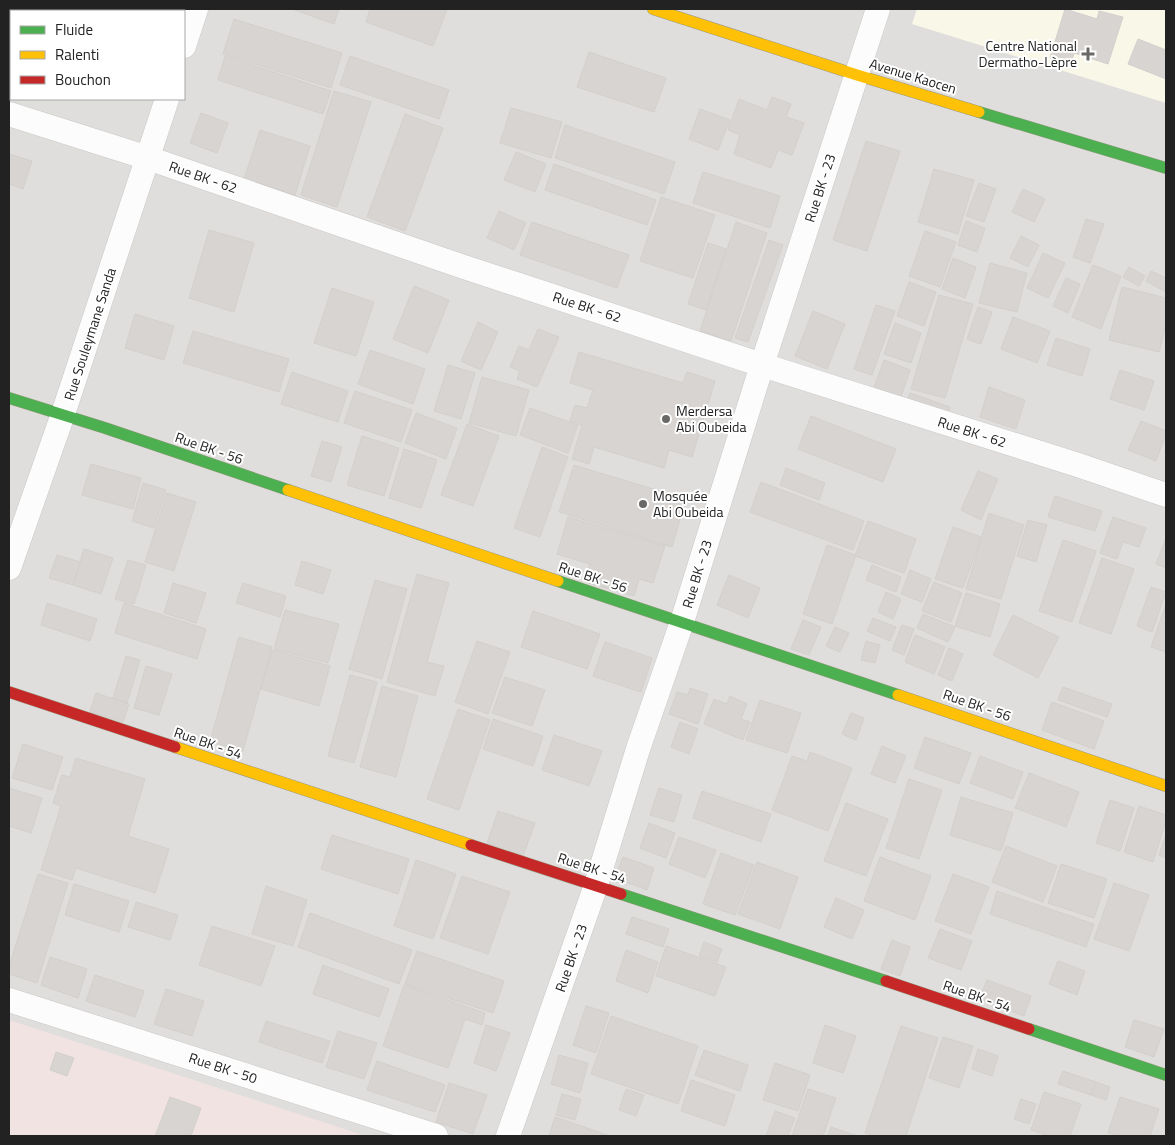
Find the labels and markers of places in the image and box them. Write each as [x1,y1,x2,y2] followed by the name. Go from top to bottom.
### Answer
[979,35,1077,72] place label: Centre National Dermatho-Lèpre
[1081,47,1095,61] marker: Centre National Dermatho-Lèpre
[676,400,746,437] place label: Merdersa Abi Oubeida
[660,413,672,425] marker: Merdersa Abi Oubeida
[653,485,723,522] place label: Mosquée Abi Oubeida
[637,498,649,510] marker: Mosquée Abi Oubeida

